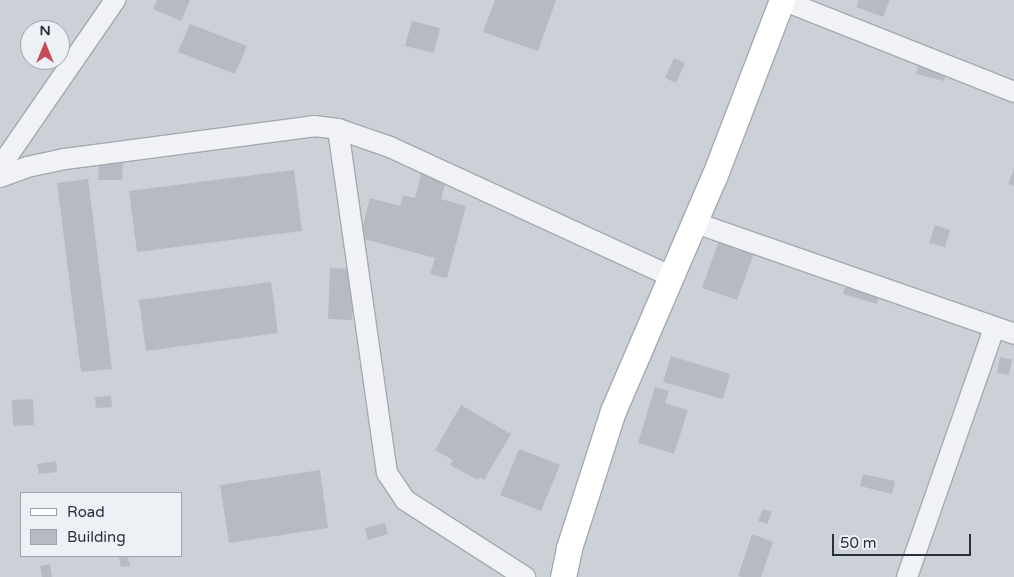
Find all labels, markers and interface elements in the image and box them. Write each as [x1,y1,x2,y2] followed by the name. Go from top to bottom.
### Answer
[20,20,70,70] north arrow
[39,22,51,39] text: N
[20,492,182,557] legend
[67,503,105,521] text: Road
[834,524,973,556] scale bar
[67,528,126,546] text: Building
[840,534,877,552] text: 50 m

